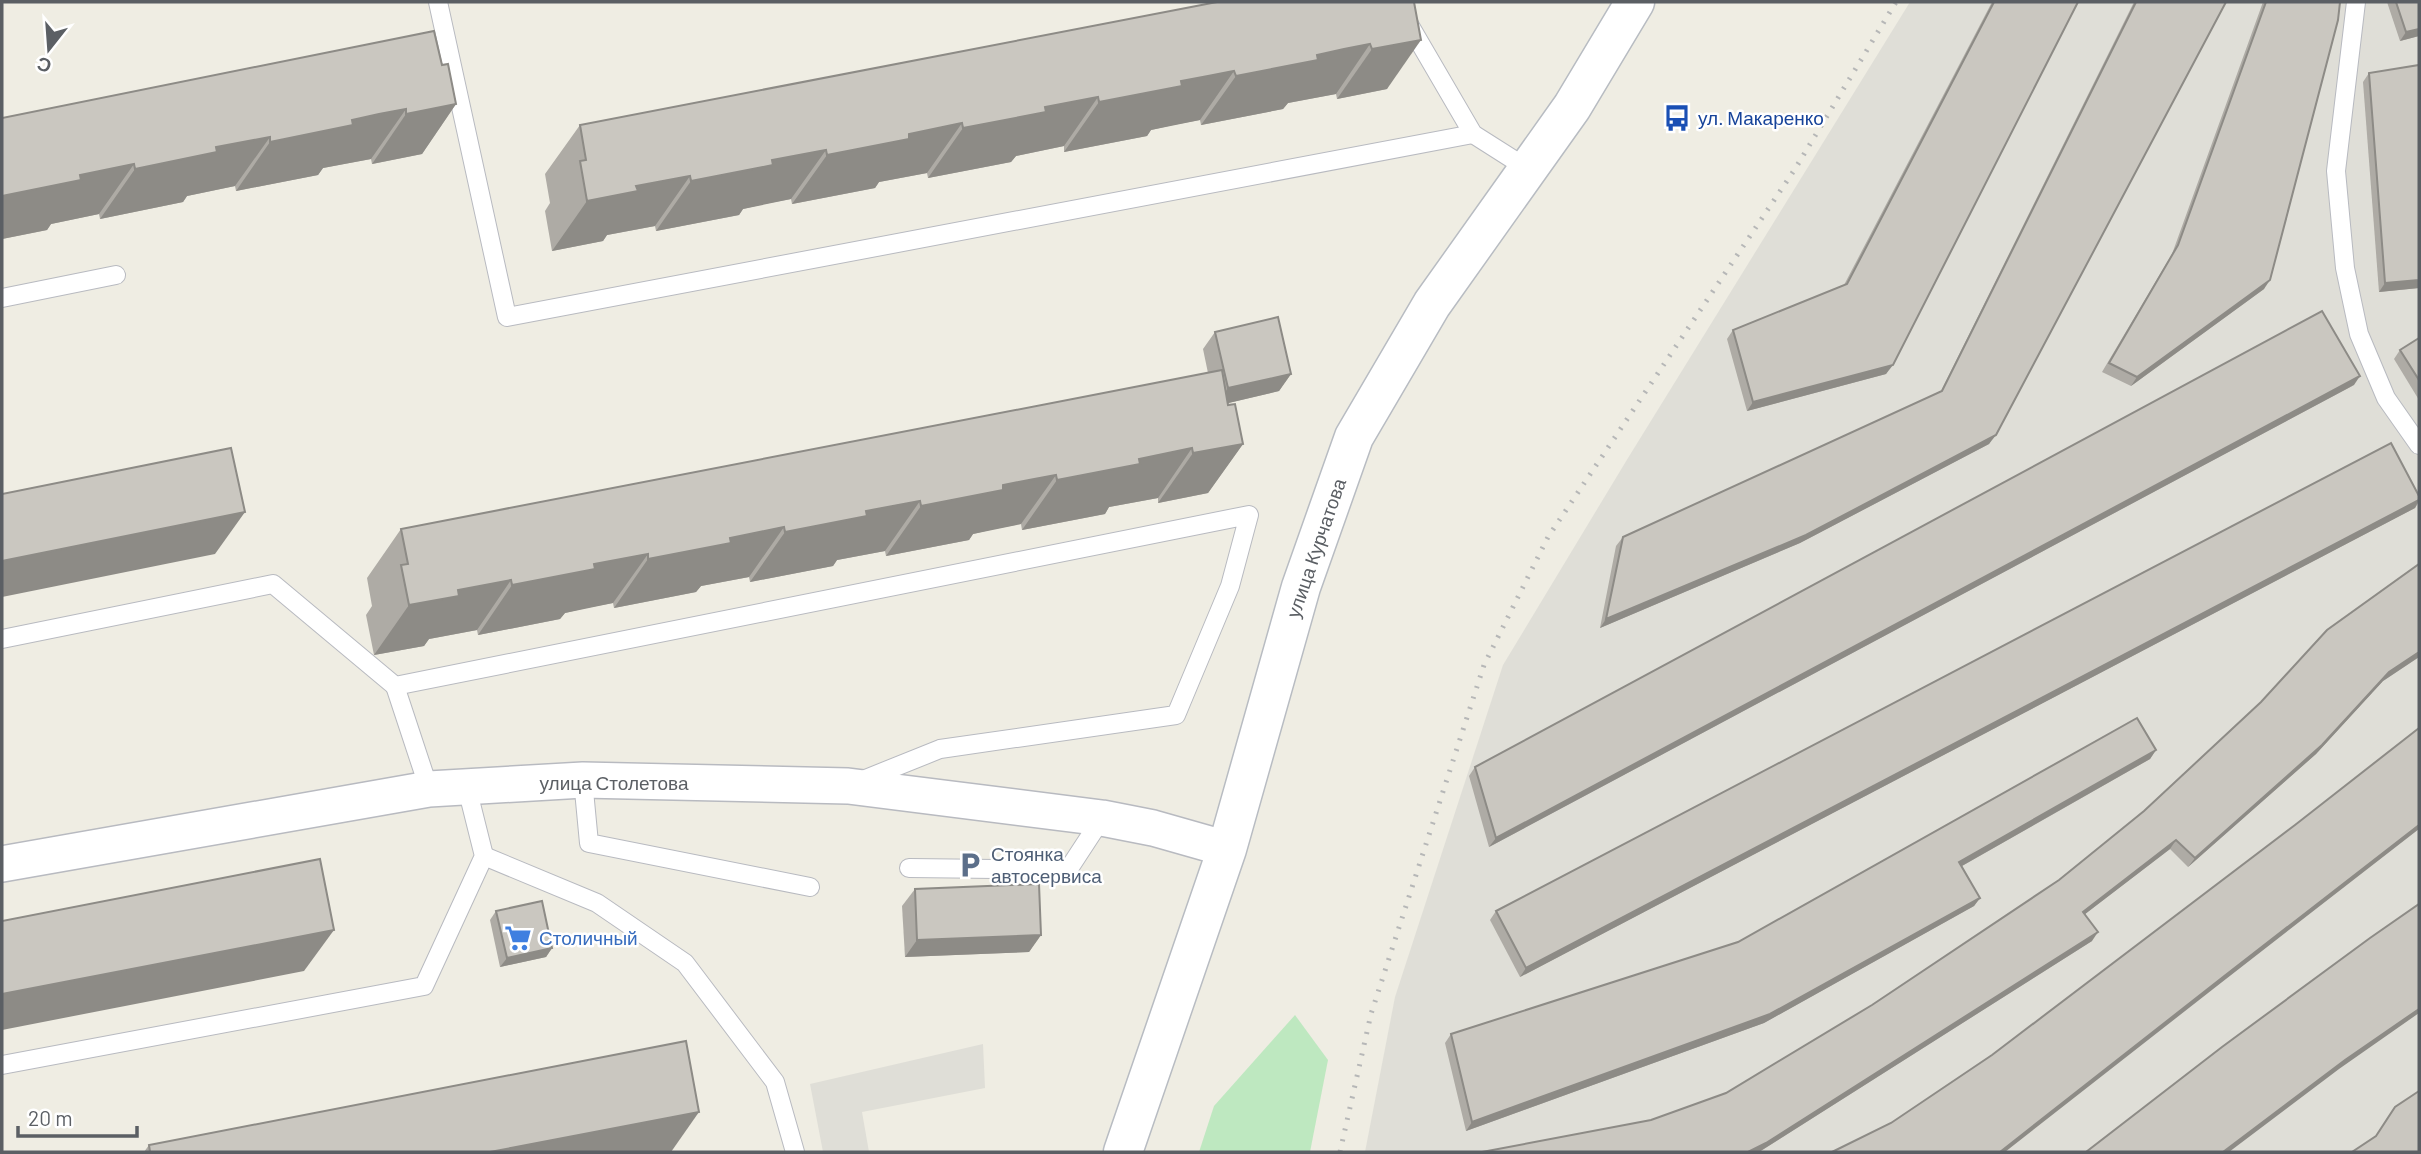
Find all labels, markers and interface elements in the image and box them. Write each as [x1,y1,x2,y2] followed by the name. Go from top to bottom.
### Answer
[14,14,84,84] north arrow
[34,53,54,79] text: С
[1662,103,1692,133] bus stop icon: ул. Макаренко
[1698,106,1824,129] place label: ул. Макаренко
[1281,475,1350,621] street label: улица Курчатова
[540,771,689,794] street label: улица Столетова
[991,842,1102,887] place label: Стоянка автосервиса
[955,850,985,880] parking icon: Стоянка автосервиса
[503,923,533,953] supermarket icon: Столичный
[539,926,638,949] place label: Столичный
[18,1094,136,1138] scale bar
[28,1105,73,1130] text: 20 m

